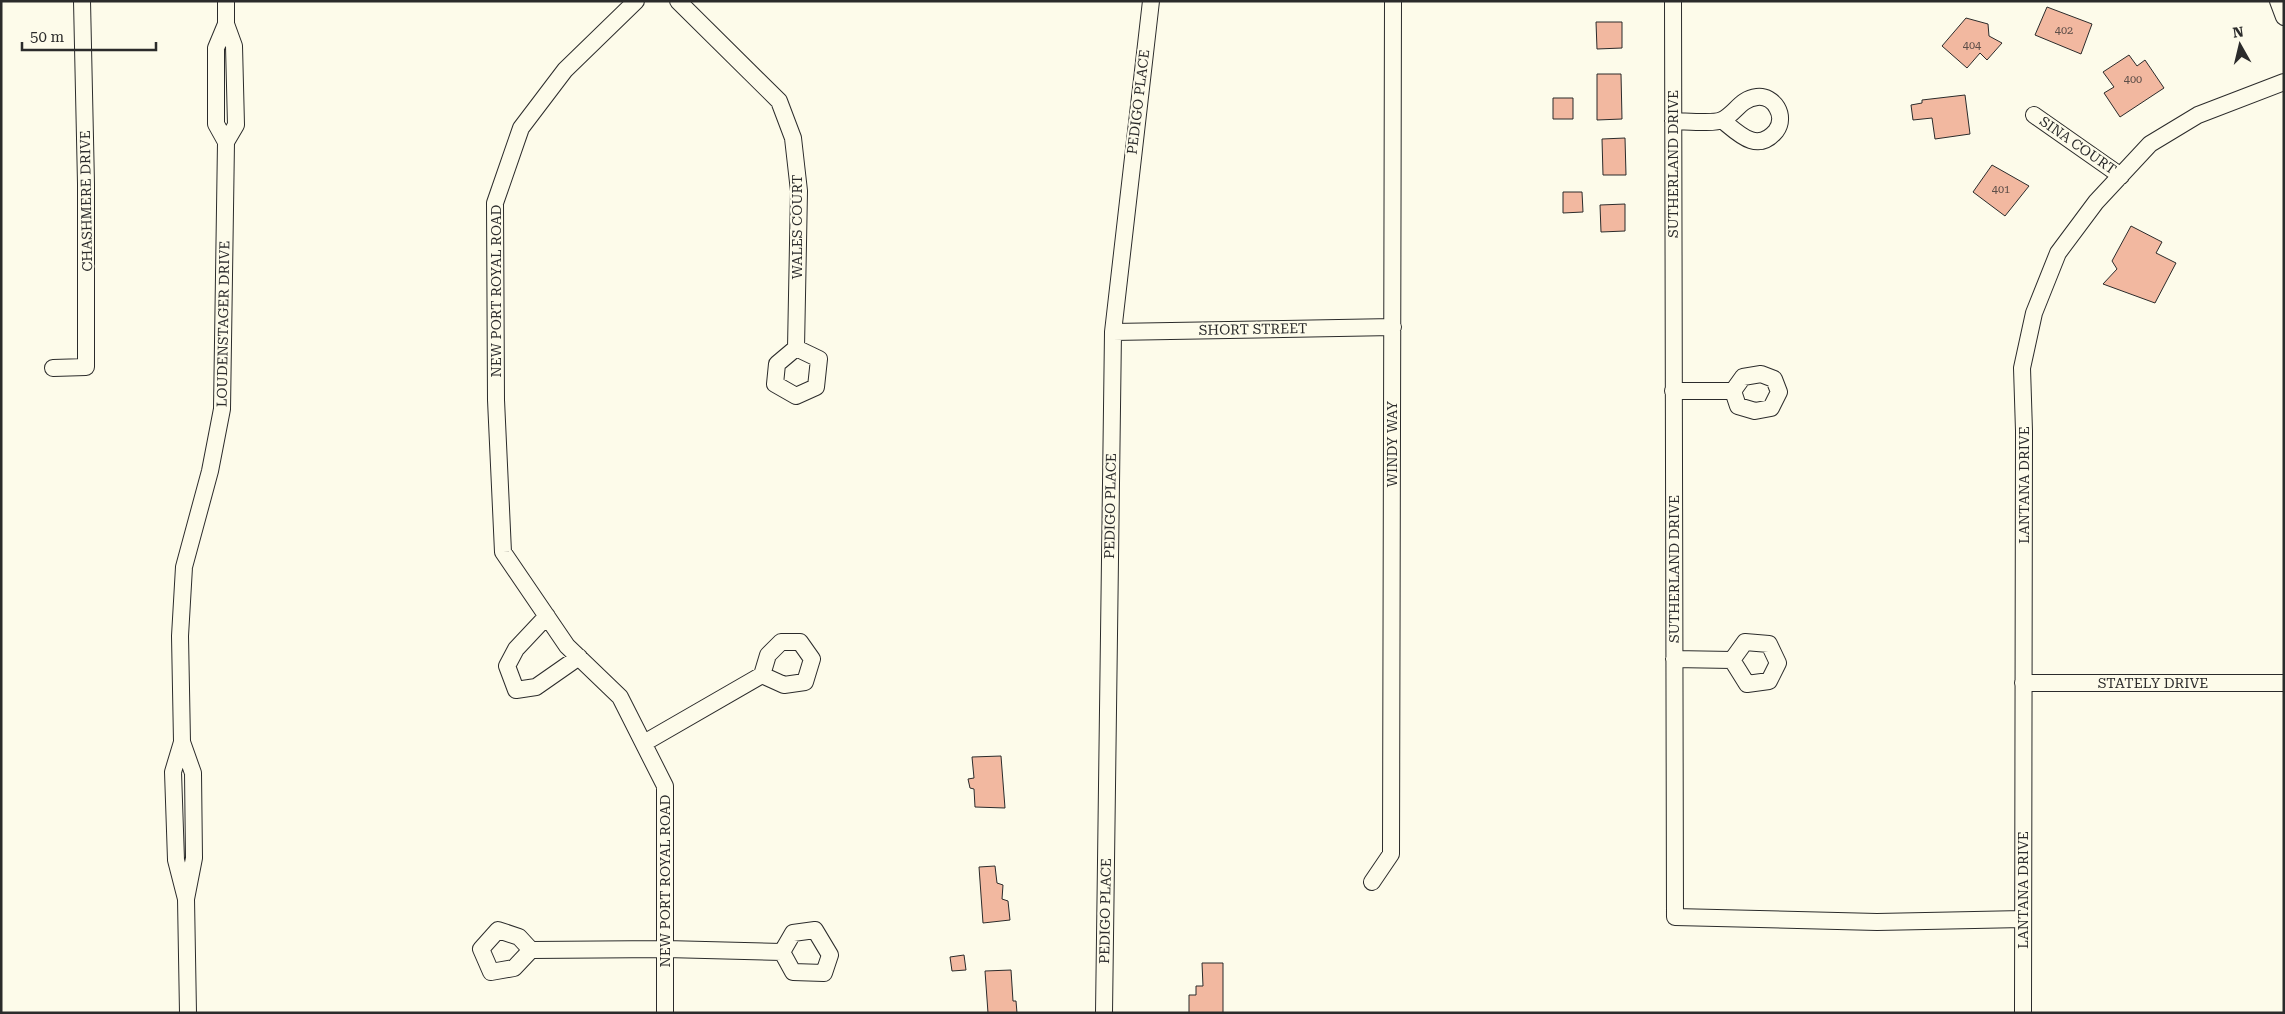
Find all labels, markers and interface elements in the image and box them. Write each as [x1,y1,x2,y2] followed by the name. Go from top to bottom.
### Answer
[22,20,156,52] scale bar
[2215,20,2265,70] north arrow
[2232,23,2245,41] text: N
[2055,24,2073,37] house number: 402
[30,28,65,46] text: 50 m
[1963,39,1982,52] house number: 404
[1124,49,1152,155] street label: PEDIGO PLACE
[2124,73,2142,86] house number: 400
[1665,90,1681,238] street label: SUTHERLAND DRIVE
[2037,113,2119,177] street label: SINA COURT
[77,130,95,272] street label: CHASHMERE DRIVE
[789,175,805,279] street label: WALES COURT
[1992,183,2010,196] house number: 401
[488,204,504,377] street label: NEW PORT ROYAL ROAD
[214,241,232,407] street label: LOUDENSTAGER DRIVE
[1199,320,1307,338] street label: SHORT STREET
[1384,400,1400,487] street label: WINDY WAY
[2016,426,2032,544] street label: LANTANA DRIVE
[1101,453,1119,559] street label: PEDIGO PLACE
[1666,495,1682,643] street label: SUTHERLAND DRIVE
[2098,675,2208,691] street label: STATELY DRIVE
[657,794,673,967] street label: NEW PORT ROYAL ROAD
[2015,831,2031,949] street label: LANTANA DRIVE
[1096,858,1114,964] street label: PEDIGO PLACE

